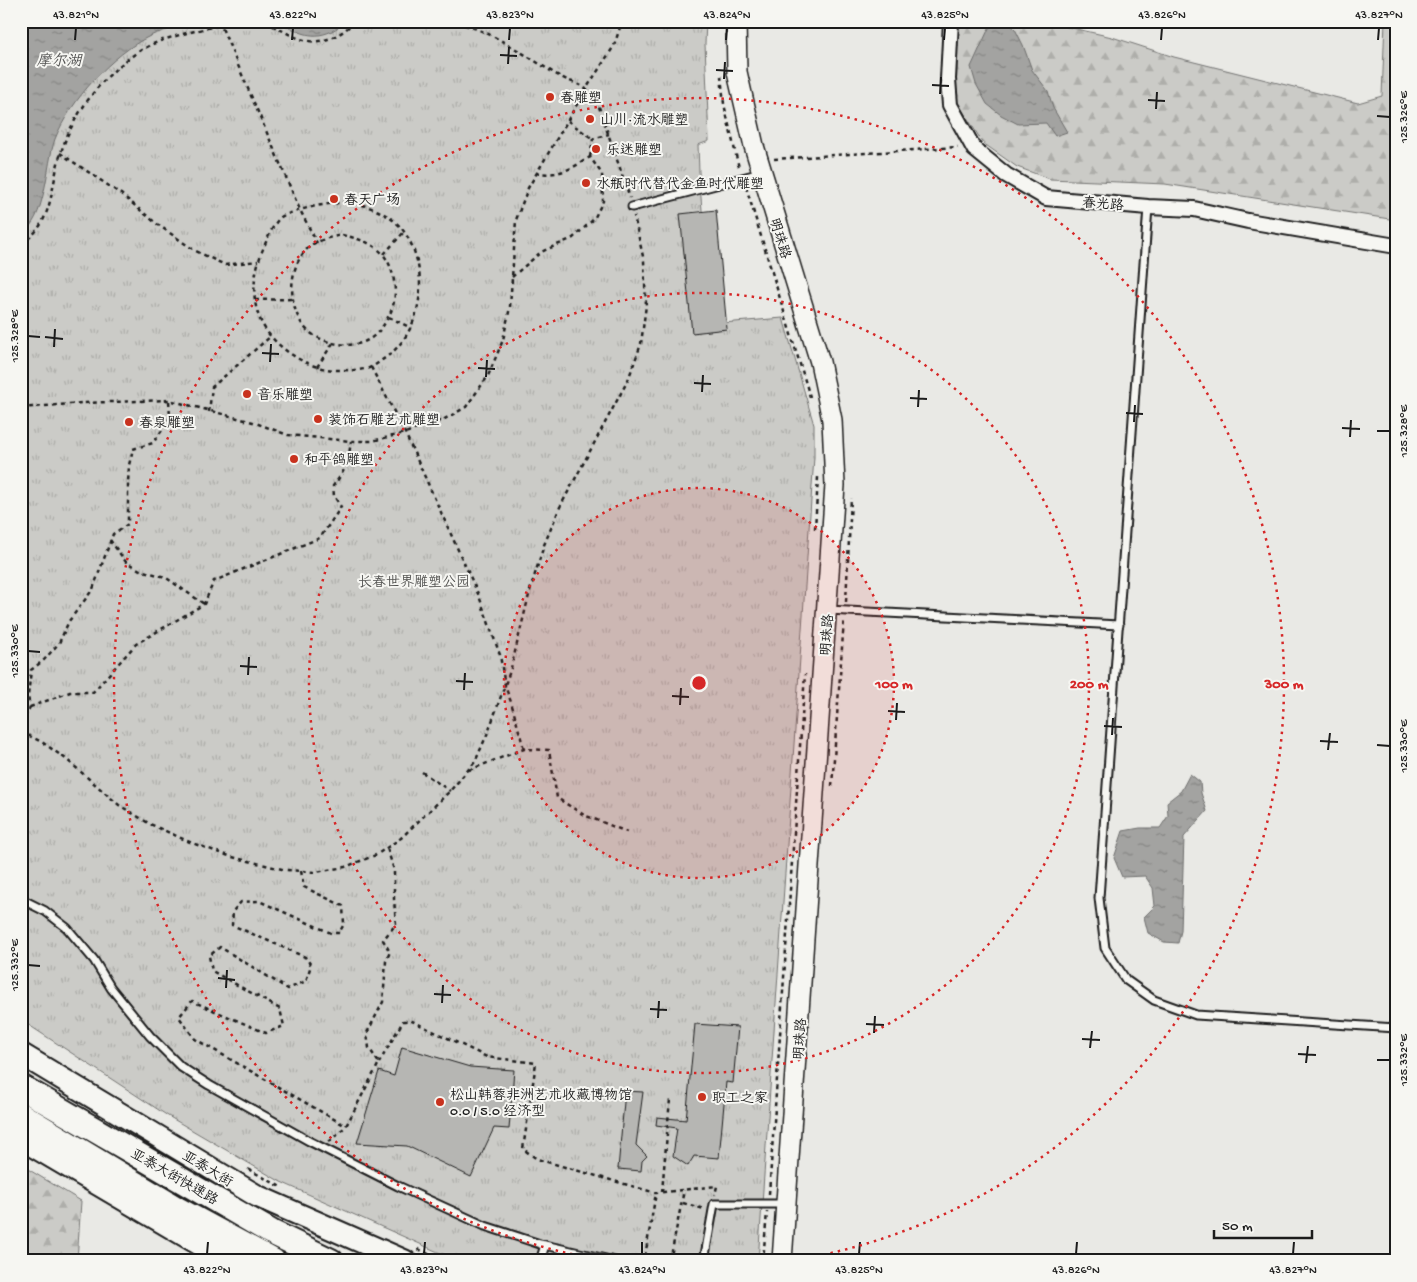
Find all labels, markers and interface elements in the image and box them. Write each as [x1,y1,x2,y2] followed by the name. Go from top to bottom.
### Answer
[53,9,99,23] text: 43.821°N
[269,9,317,23] text: 43.822°N
[486,9,534,23] text: 43.823°N
[703,9,751,23] text: 43.824°N
[921,9,969,23] text: 43.825°N
[1138,9,1186,23] text: 43.826°N
[1355,9,1403,23] text: 43.827°N
[36,52,83,71] water label: 摩尔湖
[560,90,602,108] place label: 春雕塑
[544,91,556,103] marker: 春雕塑
[1398,91,1412,144] text: 125.326°E
[600,112,688,130] place label: 山川·流水雕塑
[584,113,596,125] marker: 山川·流水雕塑
[606,142,662,160] place label: 乐迷雕塑
[590,143,602,155] marker: 乐迷雕塑
[596,176,764,194] place label: 水瓶时代替代金鱼时代雕塑
[580,177,592,189] marker: 水瓶时代替代金鱼时代雕塑
[344,192,400,210] place label: 春天广场
[328,193,340,205] marker: 春天广场
[1081,194,1125,216] street label: 春光路
[764,216,794,261] street label: 明珠路
[9,309,23,363] text: 125.328°E
[257,387,313,405] place label: 音乐雕塑
[241,388,253,400] marker: 音乐雕塑
[1398,404,1412,458] text: 125.328°E
[328,412,440,430] place label: 装饰石雕艺术雕塑
[312,413,324,425] marker: 装饰石雕艺术雕塑
[139,415,195,433] place label: 春泉雕塑
[123,416,135,428] marker: 春泉雕塑
[304,452,374,470] place label: 和平鸽雕塑
[288,453,300,465] marker: 和平鸽雕塑
[358,574,470,592] park label: 长春世界雕塑公园
[818,614,838,657] street label: 明珠路
[9,624,23,678] text: 125.330°E
[690,674,708,692] centre of rings
[874,676,913,694] text: 100 m
[1070,676,1109,694] text: 200 m
[1263,676,1304,694] text: 300 m
[1398,719,1412,773] text: 125.330°E
[9,938,23,992] text: 125.332°E
[791,1018,811,1061] street label: 明珠路
[1398,1033,1412,1087] text: 125.332°E
[450,1087,632,1121] place label: 松山韩蓉非洲艺术收藏博物馆 0.0 / 5.0 经济型
[696,1091,708,1103] marker: 职工之家
[712,1091,768,1108] place label: 职工之家
[434,1096,446,1108] marker: 松山韩蓉非洲艺术收藏博物馆 0.0 / 5.0 经济型
[127,1145,221,1210] street label: 亚泰大街快速路
[178,1148,236,1192] street label: 亚泰大街
[1214,1207,1312,1239] scale bar
[1222,1218,1253,1236] text: 50 m
[183,1264,231,1278] text: 43.822°N
[400,1264,448,1278] text: 43.823°N
[618,1264,666,1278] text: 43.824°N
[835,1264,883,1278] text: 43.825°N
[1052,1264,1100,1278] text: 43.826°N
[1269,1264,1317,1278] text: 43.827°N

